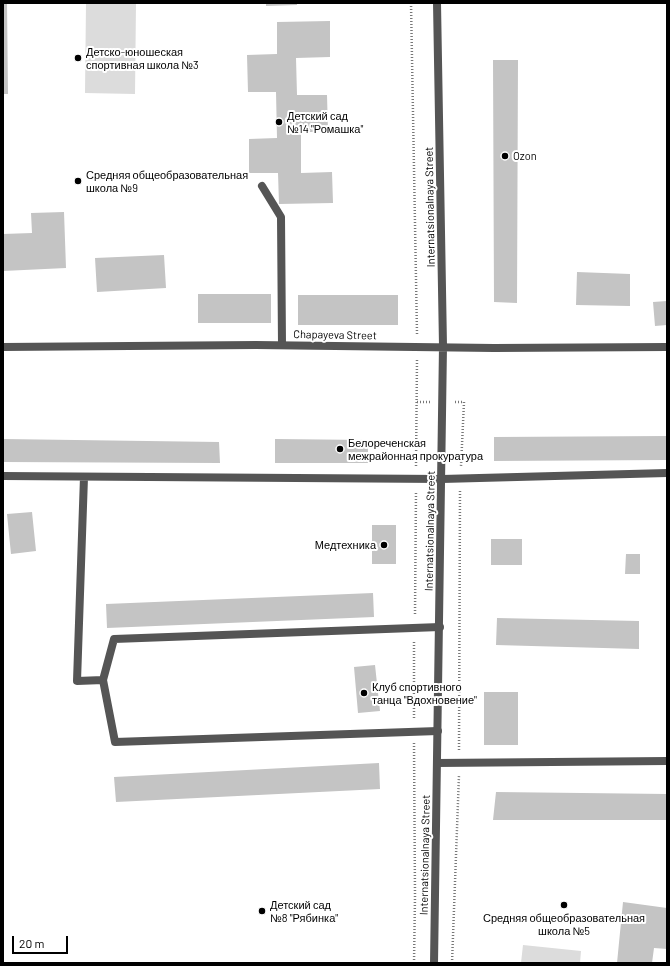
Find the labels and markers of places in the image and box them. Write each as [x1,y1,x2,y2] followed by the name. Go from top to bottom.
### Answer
[86,45,199,71] place label: Детско-юношеская спортивная школа №3
[73,53,83,63] marker: Детско-юношеская спортивная школа №3
[287,109,363,135] place label: Детский сад №14 "Ромашка"
[274,117,284,127] marker: Детский сад №14 "Ромашка"
[513,149,537,163] place label: Ozon
[500,151,510,161] marker: Ozon
[86,168,248,194] place label: Средняя общеобразовательная школа №9
[73,176,83,186] marker: Средняя общеобразовательная школа №9
[348,436,483,462] place label: Белореченская межрайонная прокуратура
[335,444,345,454] marker: Белореченская межрайонная прокуратура
[315,538,376,552] place label: Медтехника
[379,540,389,550] marker: Медтехника
[372,680,477,706] place label: Клуб спортивного танца "Вдохновение"
[359,688,369,698] marker: Клуб спортивного танца "Вдохновение"
[270,898,338,924] place label: Детский сад №8 "Рябинка"
[559,900,569,910] marker: Средняя общеобразовательная школа №5
[257,906,267,916] marker: Детский сад №8 "Рябинка"
[483,911,645,937] place label: Средняя общеобразовательная школа №5

